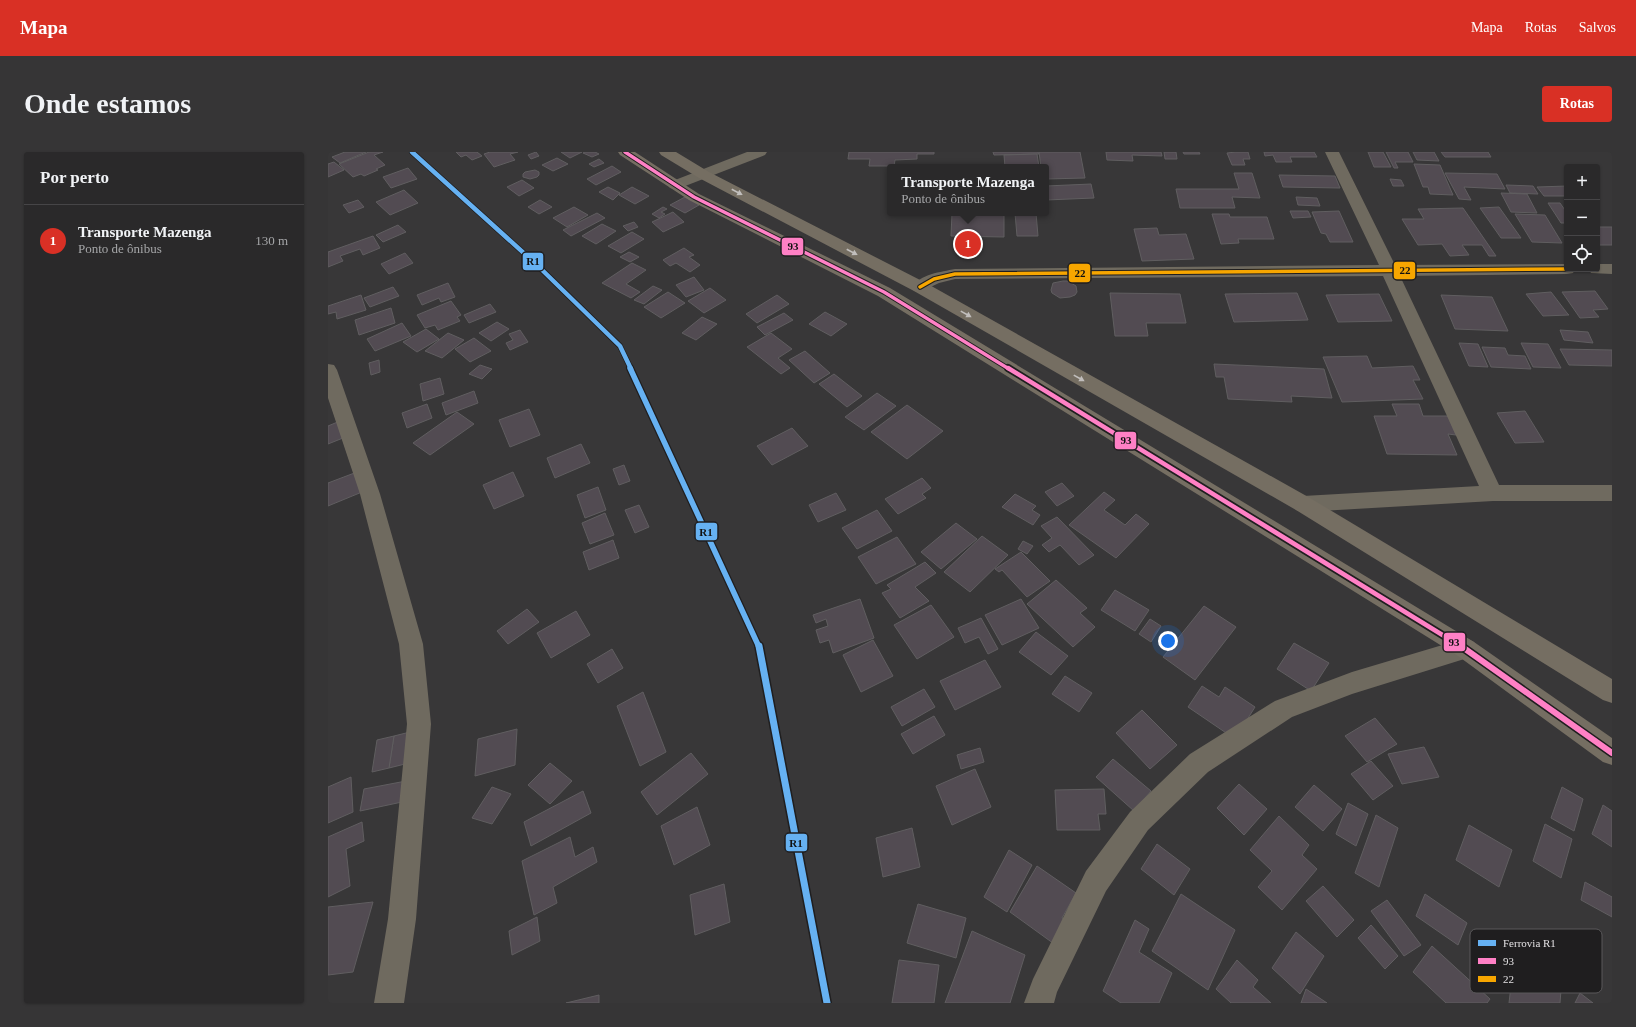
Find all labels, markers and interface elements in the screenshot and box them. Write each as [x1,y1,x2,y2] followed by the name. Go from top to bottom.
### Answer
[20,17,68,38] text: Mapa
[1471,20,1503,35] text: Mapa
[1525,20,1557,35] text: Rotas
[1579,20,1616,35] text: Salvos
[1542,86,1612,122] button: Rotas
[24,88,191,119] text: Onde estamos
[887,164,1049,216] popup
[1564,164,1600,272] map controls
[1564,164,1600,200] button: +
[40,168,109,187] text: Por perto
[901,174,1035,190] text: Transporte Mazenga
[731,188,743,195] one-way arrow
[901,191,985,206] text: Ponto de ônibus
[1564,200,1600,236] button: −
[78,224,211,240] text: Transporte Mazenga
[955,229,981,259] pin: 1
[50,233,56,248] text: 1
[255,233,288,248] text: 130 m
[1564,236,1600,272] button: locate
[781,237,804,256] line badge: 93
[788,240,799,252] text: 93
[78,241,162,256] text: Ponto de ônibus
[846,249,858,255] one-way arrow
[522,252,544,271] line badge: R1
[526,255,540,267] text: R1
[1393,261,1416,280] line badge: 22
[1068,263,1091,283] line badge: 22
[1400,264,1411,276] text: 22
[1075,267,1086,279] text: 22
[960,310,972,317] one-way arrow
[1074,374,1085,381] one-way arrow
[1114,431,1137,450] line badge: 93
[1121,434,1132,446] text: 93
[695,522,718,541] line badge: R1
[699,526,713,538] text: R1
[1158,631,1178,651] your location
[1443,632,1466,652] line badge: 93
[1449,636,1460,648] text: 93
[785,833,808,852] line badge: R1
[789,837,803,849] text: R1
[1470,929,1602,993] legend
[1503,937,1556,949] text: Ferrovia R1
[1503,955,1515,967] text: 93
[1503,973,1514,985] text: 22

